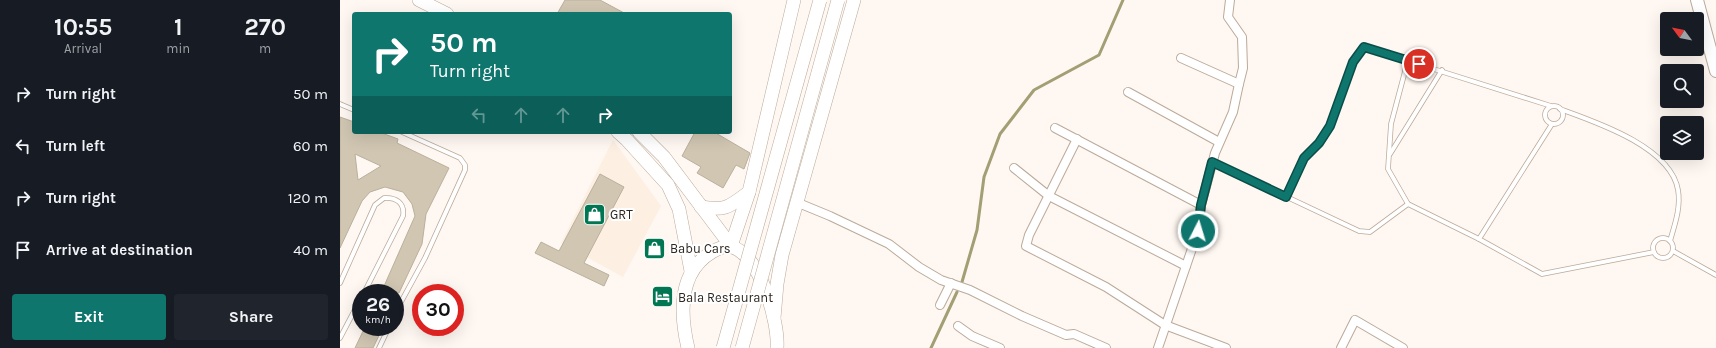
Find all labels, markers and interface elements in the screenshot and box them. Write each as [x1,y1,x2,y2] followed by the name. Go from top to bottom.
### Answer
[1660,12,1704,56] north arrow
[1660,12,1704,160] map controls
[54,13,112,41] text: 10:55
[174,13,183,41] text: 1
[244,13,286,41] text: 270
[430,26,498,59] text: 50 m
[364,28,416,80] icon: right
[64,41,102,56] text: Arrival
[166,41,190,56] text: min
[259,41,271,56] text: m
[1402,47,1436,81] pin
[1408,53,1430,75] icon: arrive
[430,60,510,82] text: Turn right
[1660,64,1704,108] button: search
[12,83,34,105] icon: right
[46,85,116,103] text: Turn right
[293,85,328,103] text: 50 m
[468,104,490,126] icon: left
[510,104,532,126] icon: ahead
[552,104,574,126] icon: ahead
[594,104,616,126] icon: right
[1660,116,1704,160] button: layers
[12,135,34,157] icon: left
[46,137,105,155] text: Turn left
[293,137,328,155] text: 60 m
[12,187,34,209] icon: right
[46,189,116,207] text: Turn right
[288,189,328,207] text: 120 m
[581,201,607,227] shop icon: GRT
[610,207,633,222] place label: GRT
[1177,210,1219,252] position arrow
[641,235,667,261] shop icon: Babu Cars
[12,239,34,261] icon: arrive
[46,241,193,259] text: Arrive at destination
[293,241,328,259] text: 40 m
[670,241,731,256] place label: Babu Cars
[412,284,464,336] speed limit sign: 30
[650,284,676,310] hotel icon: Bala Restaurant
[678,290,773,305] place label: Bala Restaurant
[366,293,390,316] text: 26
[12,294,166,340] button: Exit
[174,294,328,340] button: Share
[365,314,391,326] text: km/h

